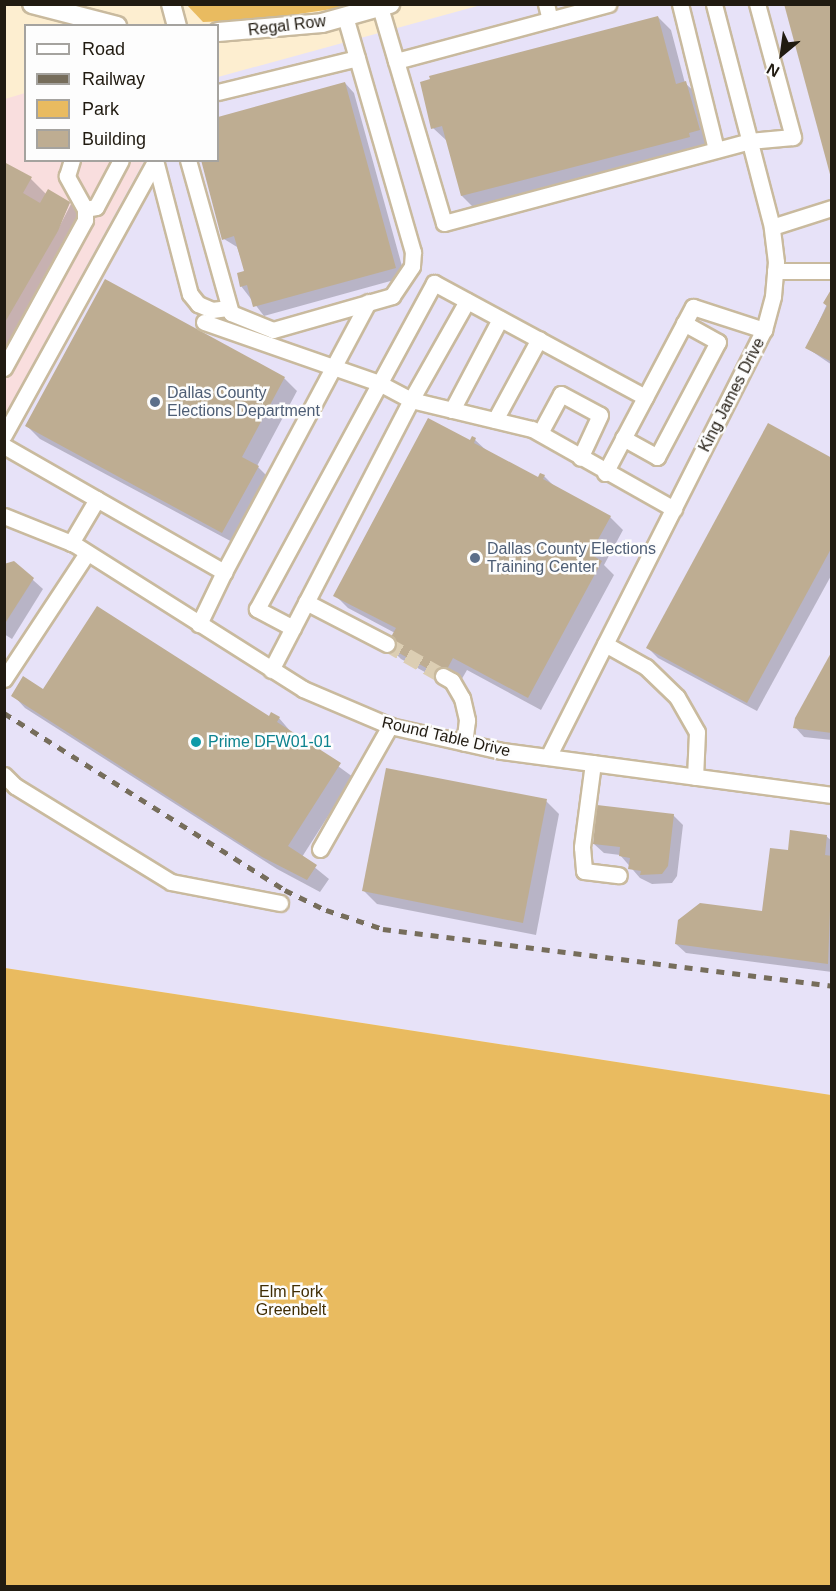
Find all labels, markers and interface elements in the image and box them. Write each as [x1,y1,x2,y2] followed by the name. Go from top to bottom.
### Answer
[247,12,327,40] street label: Regal Row
[24,24,219,162] legend
[752,24,812,84] north arrow
[82,39,125,59] text: Road
[764,60,782,80] text: N
[82,69,145,89] text: Railway
[82,99,119,119] text: Park
[82,129,146,149] text: Building
[695,335,769,455] street label: King James Drive
[167,383,320,421] place label: Dallas County Elections Department
[148,395,162,409] marker: Dallas County Elections Department
[487,539,656,577] place label: Dallas County Elections Training Center
[468,551,482,565] marker: Dallas County Elections Training Center
[380,713,512,761] street label: Round Table Drive
[208,732,332,752] place label: Prime DFW01-01
[189,735,203,749] marker: Prime DFW01-01
[256,1282,326,1320] park label: Elm Fork Greenbelt

